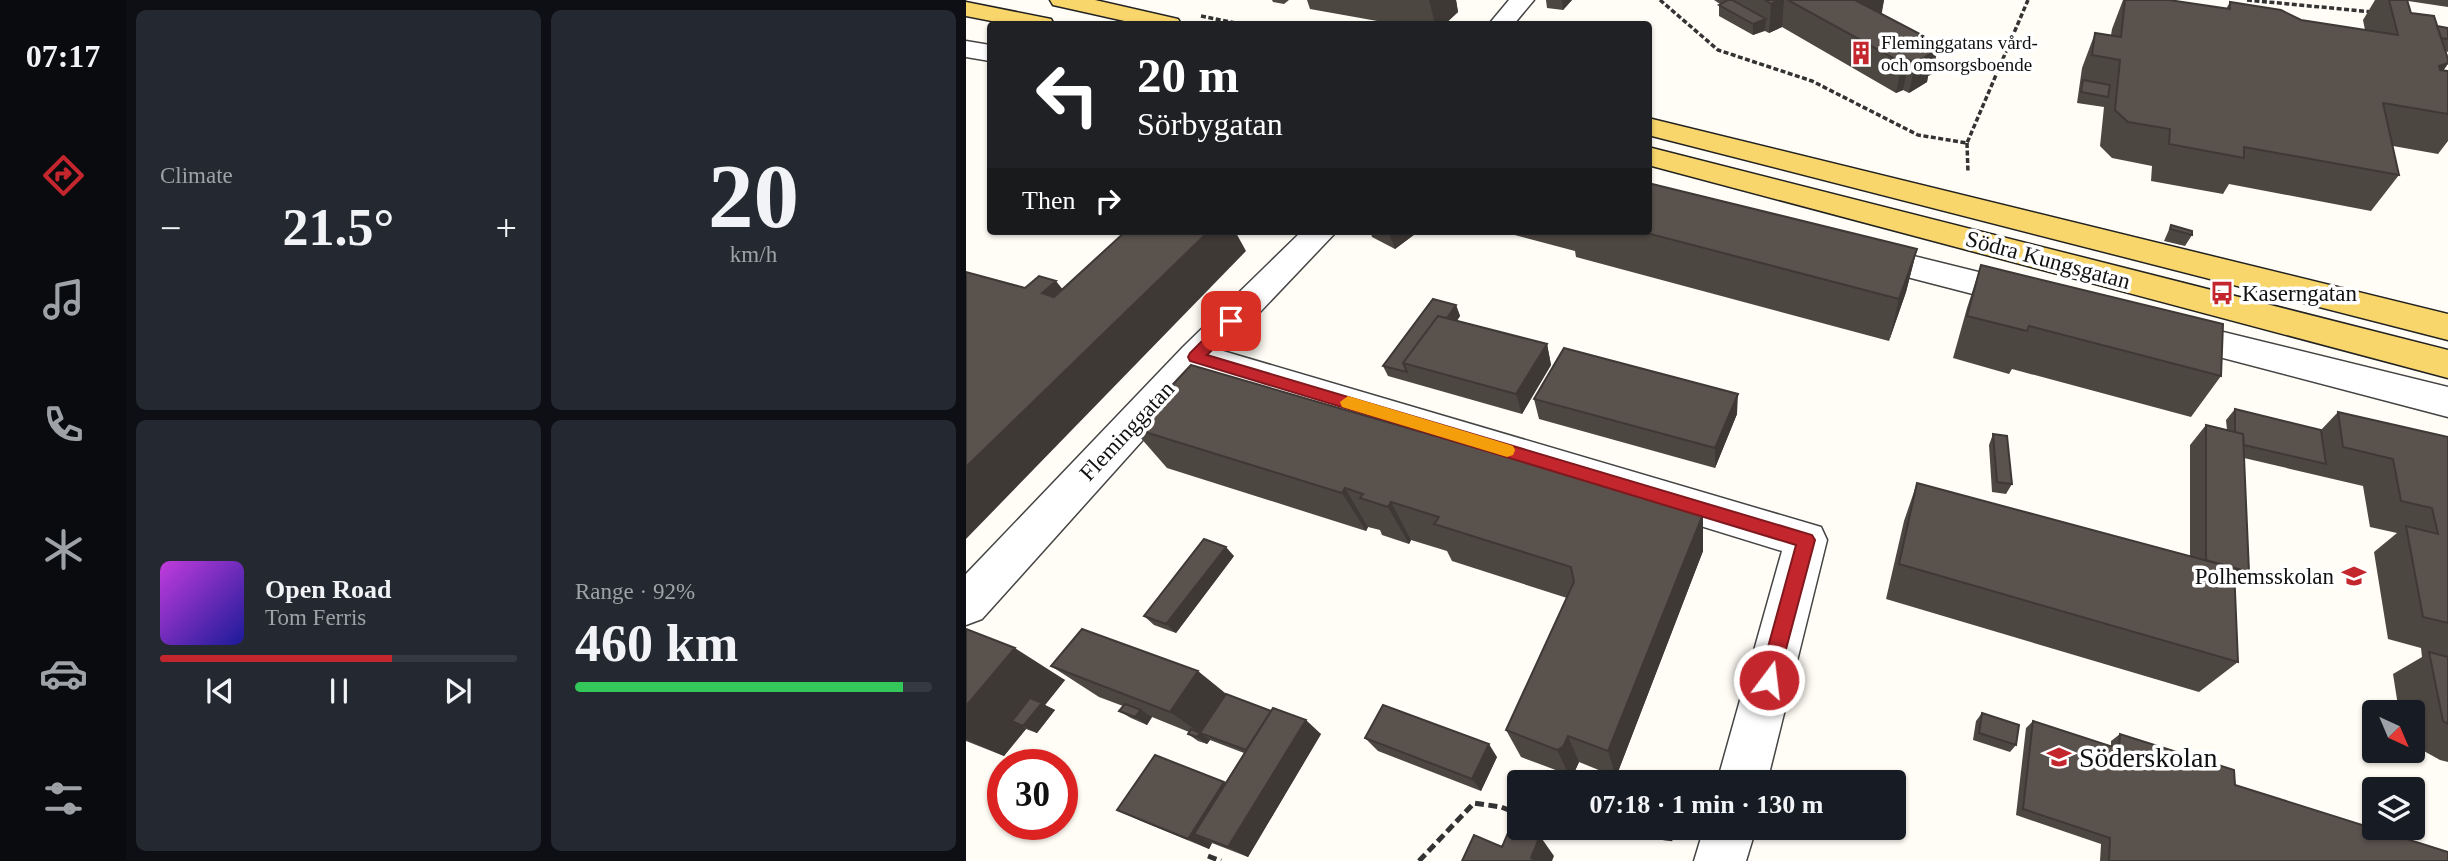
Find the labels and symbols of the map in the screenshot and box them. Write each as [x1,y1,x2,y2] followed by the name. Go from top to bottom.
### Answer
[1881,32,2038,75] place label: Fleminggatans vård- och omsorgsboende
[1847,39,1875,67] building icon: Fleminggatans vård- och omsorgsboende
[1963,226,2133,294] street label: Södra Kungsgatan
[2208,279,2236,307] bus stop icon: Kaserngatan
[2242,281,2357,306] place label: Kaserngatan
[1201,291,1261,351] pin
[1075,376,1180,486] street label: Fleminggatan
[2340,562,2368,590] school or university icon: Polhemsskolan
[2195,564,2334,589] place label: Polhemsskolan
[1732,643,1806,717] position arrow
[2362,700,2426,763] north arrow
[2079,742,2217,773] place label: Söderskolan
[2045,743,2073,771] school or university icon: Söderskolan
[987,749,1078,840] speed limit sign: 30

